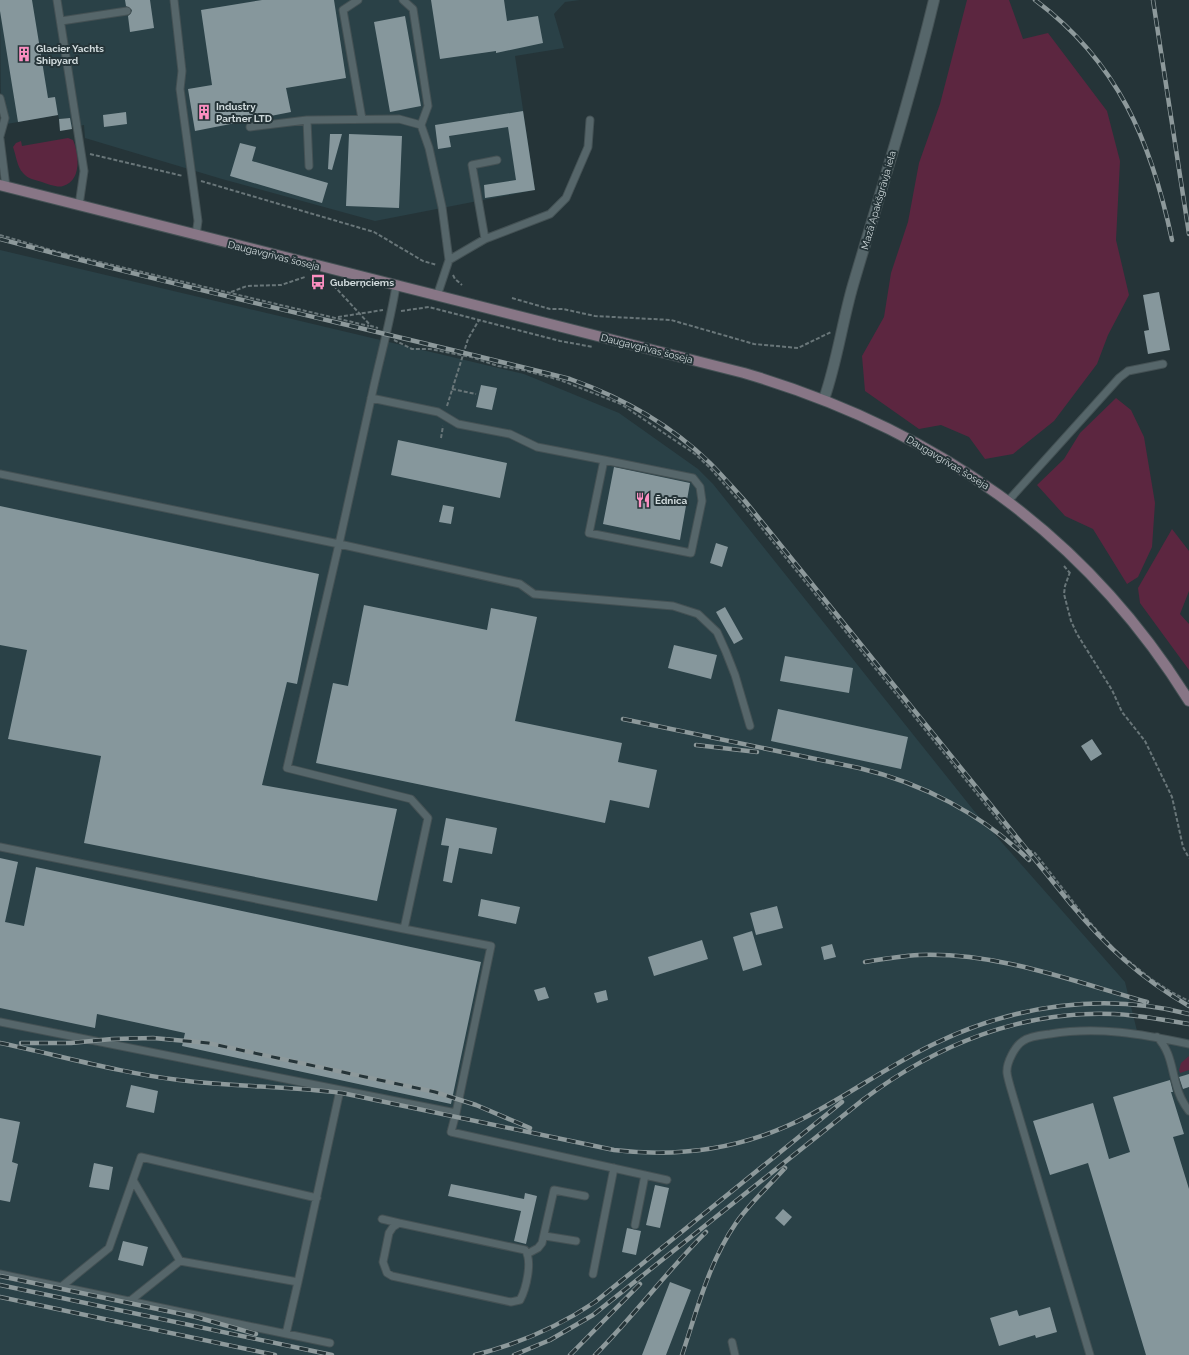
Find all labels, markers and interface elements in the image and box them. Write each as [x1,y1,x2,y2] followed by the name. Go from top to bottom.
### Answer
[36,43,104,66] place label: Glacier Yachts Shipyard
[15,45,33,63] building icon: Glacier Yachts Shipyard
[216,101,272,124] place label: Industry Partner LTD
[195,103,213,121] building icon: Industry Partner LTD
[859,150,898,251] street label: Mazā Apakšgrāvja iela
[227,239,321,272] street label: Daugavgrīvas šoseja
[309,273,327,291] bus stop icon: Guberņciems
[330,277,394,288] place label: Guberņciems
[600,332,694,365] street label: Daugavgrīvas šoseja
[905,433,991,491] street label: Daugavgrīvas šoseja
[634,491,652,509] restaurant icon: Ēdnīca
[655,495,688,506] place label: Ēdnīca

